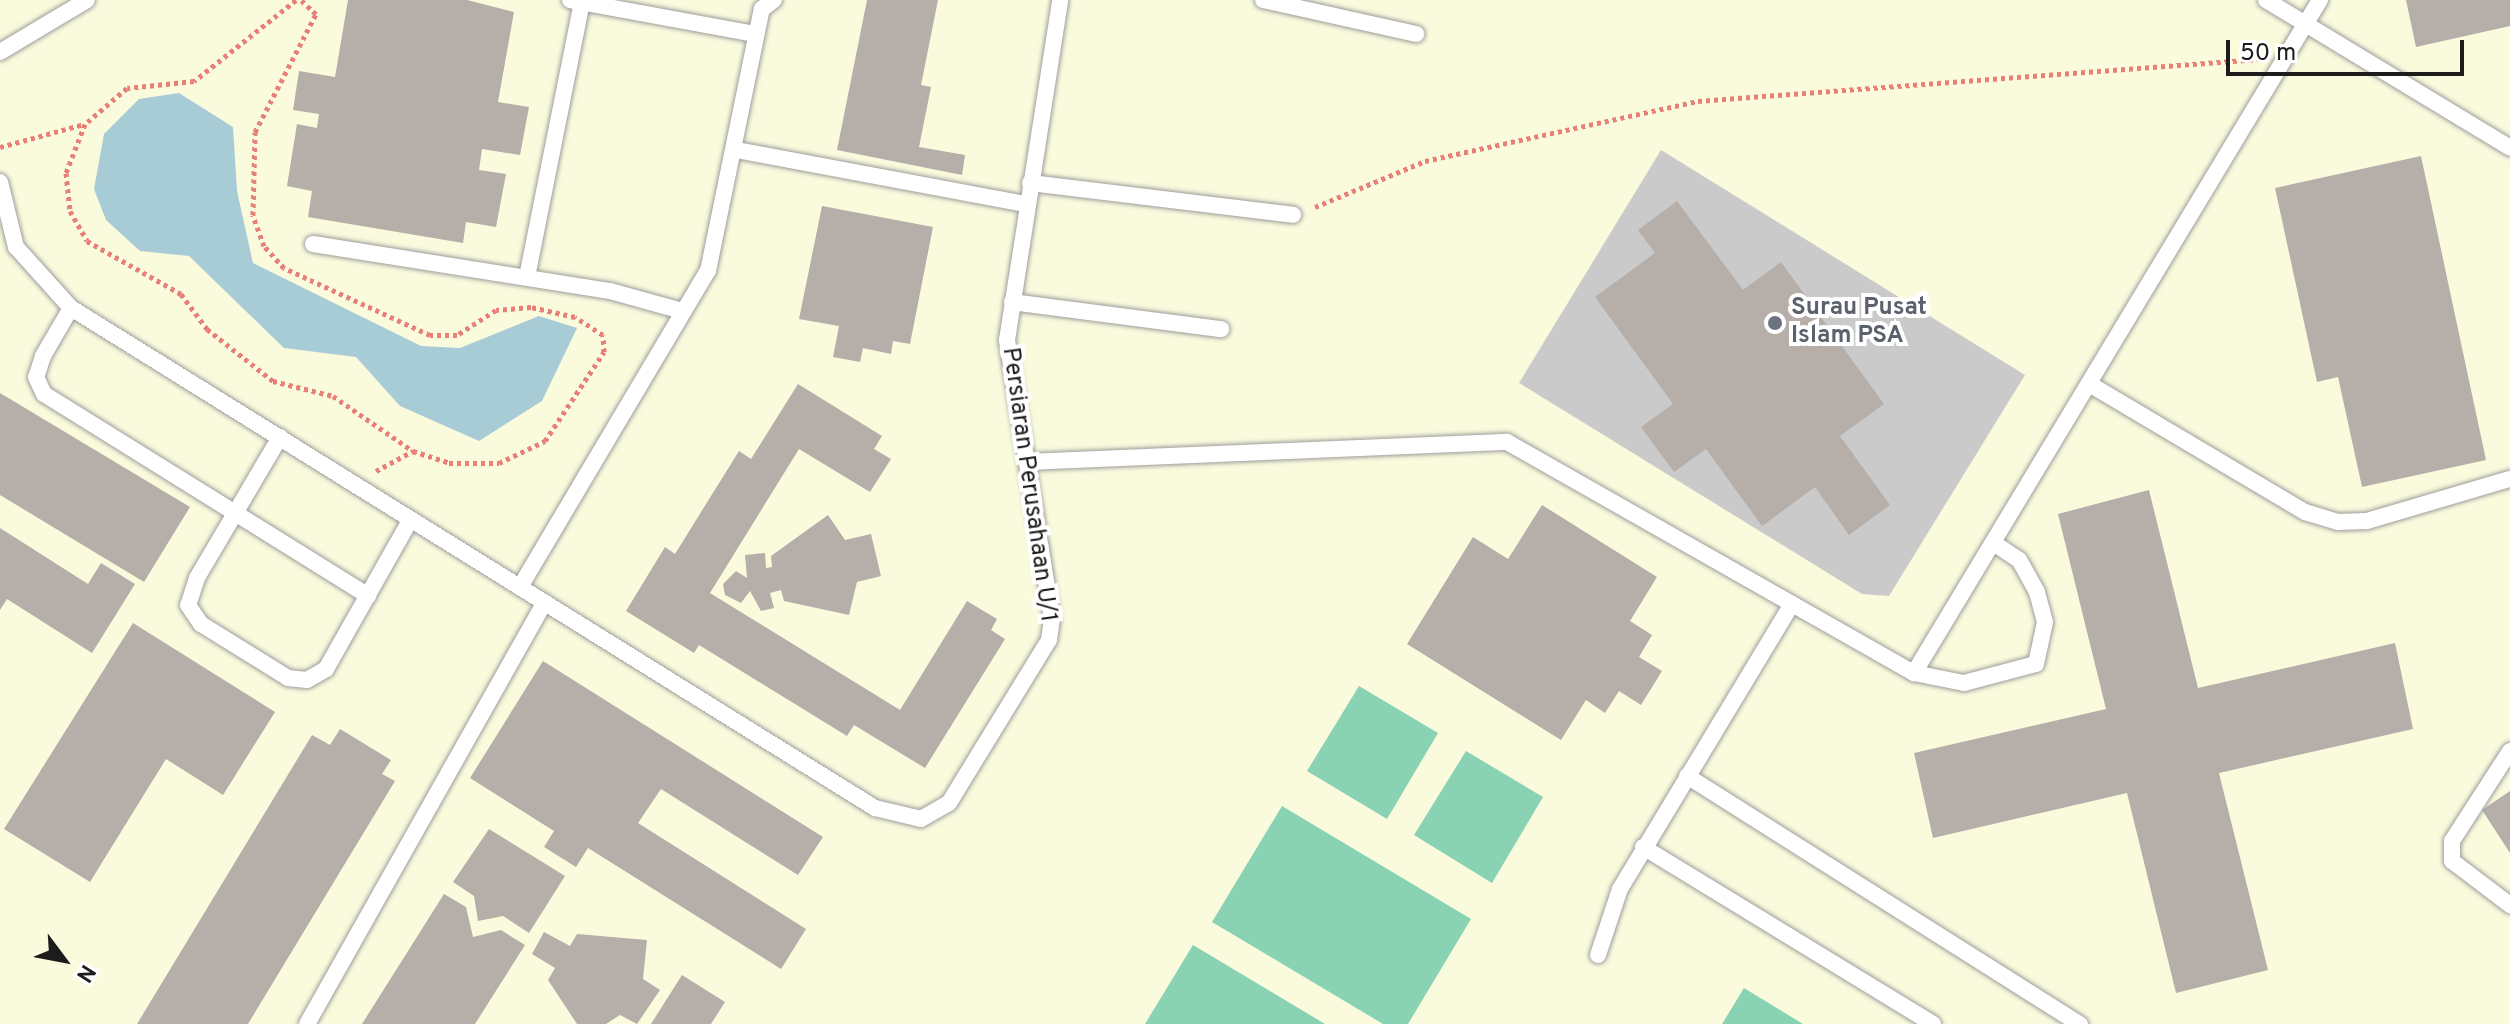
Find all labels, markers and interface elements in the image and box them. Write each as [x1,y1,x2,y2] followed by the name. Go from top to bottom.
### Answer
[2230,24,2468,74] scale bar
[2240,39,2296,69] text: 50 m
[1791,295,1927,351] place label: Surau Pusat Islam PSA
[1766,314,1784,332] marker: Surau Pusat Islam PSA
[994,346,1062,624] street label: Persiaran Perusahaan U/1
[24,920,104,1000] north arrow
[69,959,100,987] text: N

